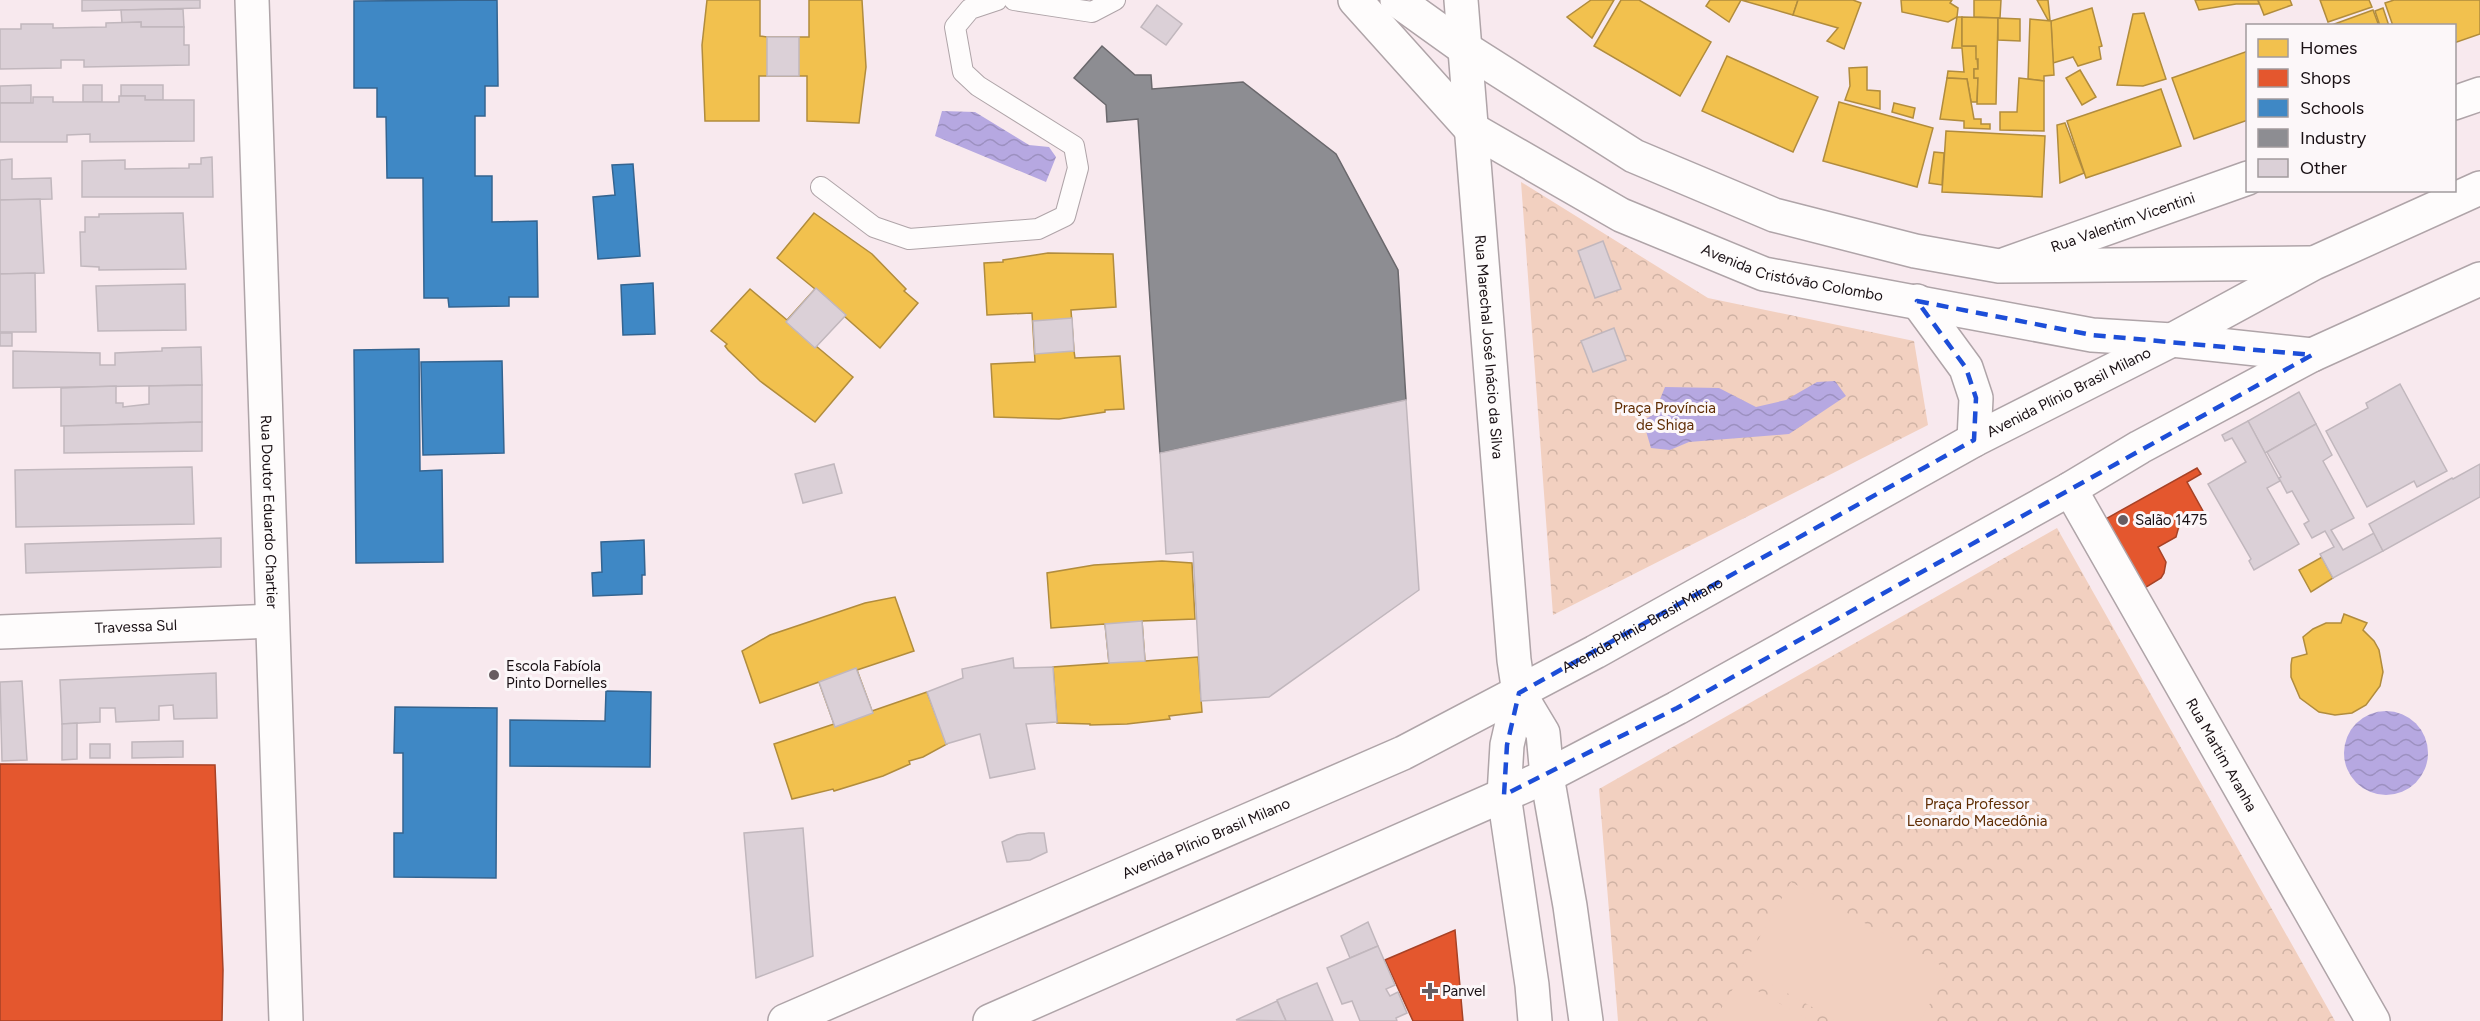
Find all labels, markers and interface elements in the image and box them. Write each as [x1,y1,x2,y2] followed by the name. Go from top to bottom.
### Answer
[2246,24,2456,192] legend
[2300,37,2358,59] text: Homes
[2300,67,2351,89] text: Shops
[2300,97,2364,119] text: Schools
[2300,127,2367,149] text: Industry
[2300,157,2347,179] text: Other
[2048,189,2197,256] street label: Rua Valentim Vicentini
[1471,234,1507,460] street label: Rua Marechal José Inácio da Silva
[1699,240,1885,305] street label: Avenida Cristóvão Colombo
[1984,343,2154,441] street label: Avenida Plínio Brasil Milano
[1614,399,1716,434] park label: Praça Província de Shiga
[257,414,281,609] street label: Rua Doutor Eduardo Chartier
[2135,511,2207,529] place label: Salão 1475
[2116,513,2130,527] marker: Salão 1475
[1559,573,1726,677] street label: Avenida Plínio Brasil Milano
[94,616,177,637] street label: Travessa Sul
[506,657,607,692] place label: Escola Fabíola Pinto Dornelles
[487,668,501,682] marker: Escola Fabíola Pinto Dornelles
[2182,695,2261,815] street label: Rua Martim Aranha
[1119,794,1293,883] street label: Avenida Plínio Brasil Milano
[1907,795,2047,830] park label: Praça Professor Leonardo Macedônia
[1442,982,1486,1000] place label: Panvel
[1423,984,1437,998] marker: Panvel

